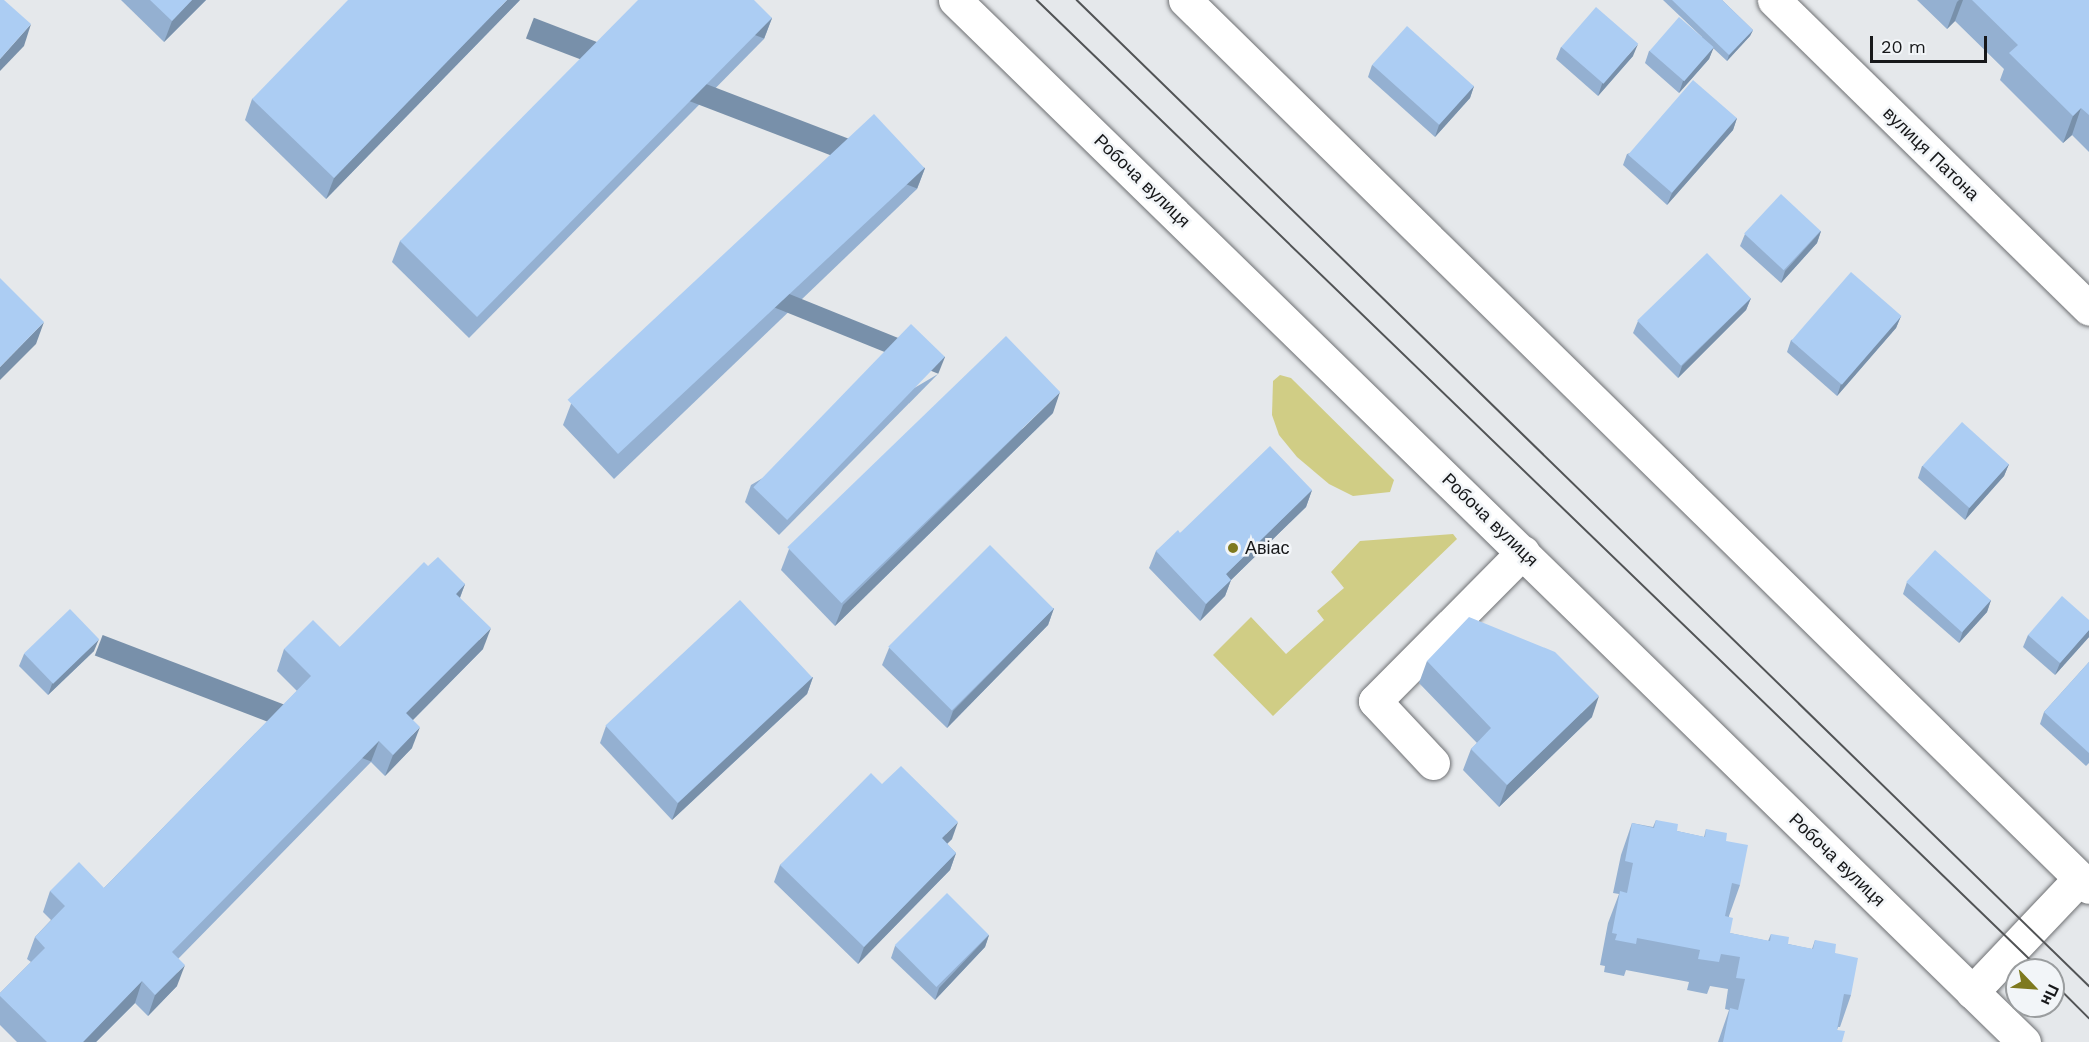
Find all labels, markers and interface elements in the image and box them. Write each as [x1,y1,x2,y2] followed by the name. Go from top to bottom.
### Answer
[1873,24,1990,62] scale bar
[1881,36,1926,57] text: 20 m
[1879,103,1983,205] street label: вулиця Патона
[1090,130,1194,232] street label: Робоча вулиця
[1438,469,1542,571] street label: Робоча вулиця
[1245,537,1290,559] place label: Авіас
[1226,541,1240,555] marker: Авіас
[1785,809,1889,911] street label: Робоча вулиця
[2005,958,2065,1018] north arrow
[2037,981,2063,1009] text: Пн

